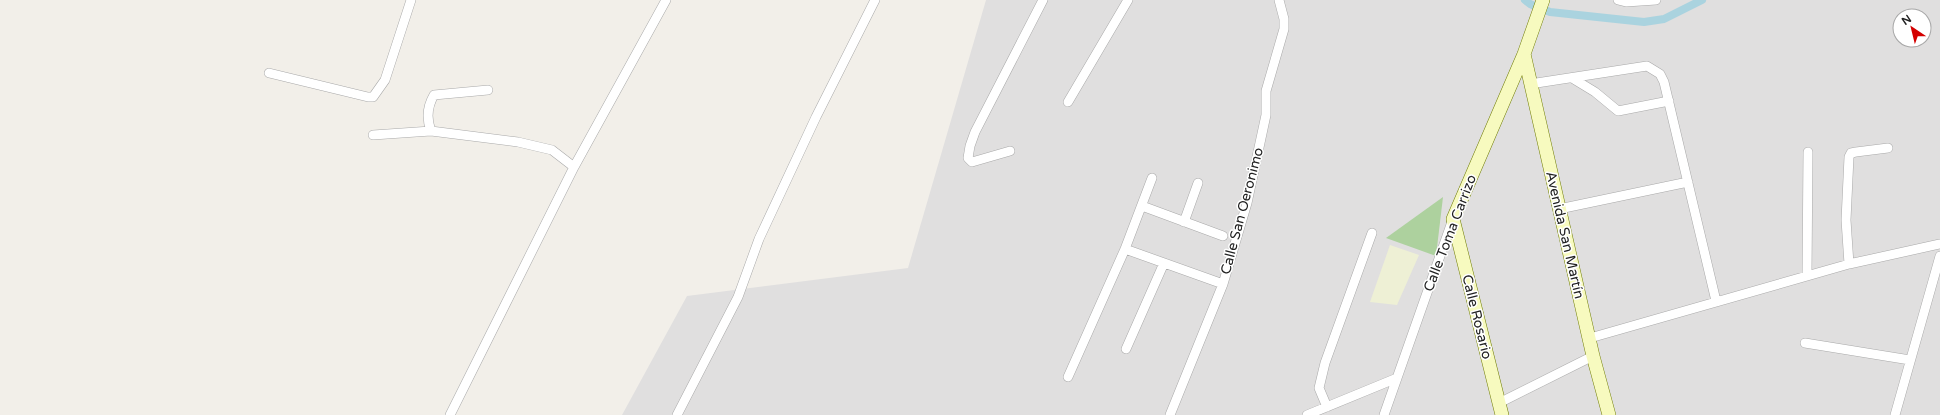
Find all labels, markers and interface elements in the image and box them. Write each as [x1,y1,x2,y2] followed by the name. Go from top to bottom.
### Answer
[1892,8,1932,48] north arrow
[1899,12,1914,28] text: N
[1217,146,1267,276] street label: Calle San Oeronimo
[1542,170,1588,300] street label: Avenida San Martín
[1420,172,1480,294] street label: Calle Toma Carrizo
[1458,273,1496,361] street label: Calle Rosario

